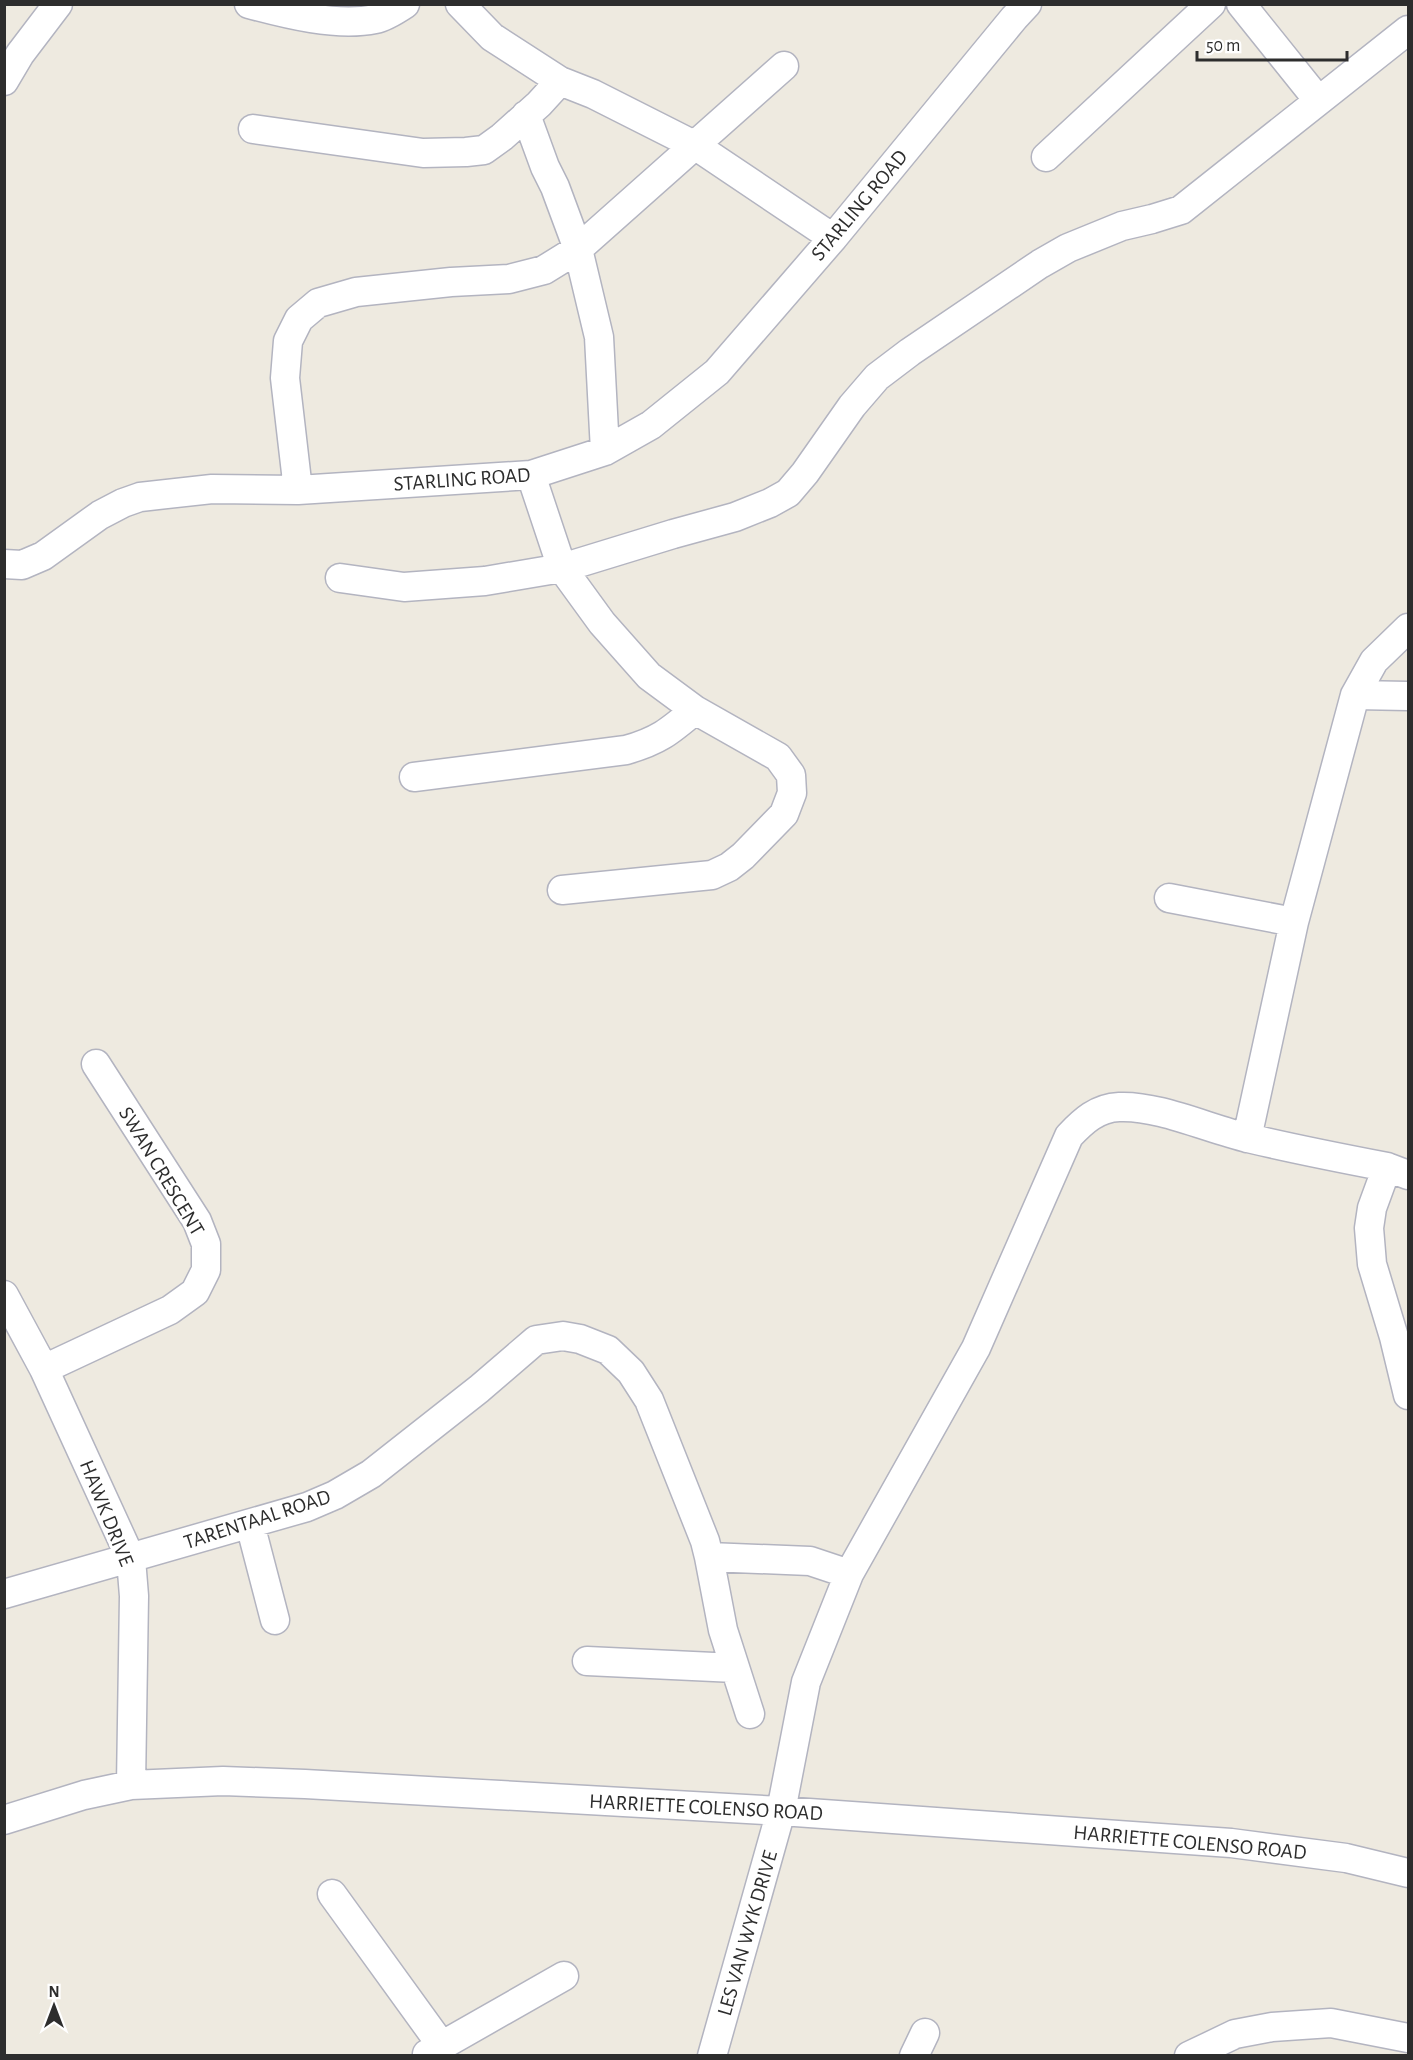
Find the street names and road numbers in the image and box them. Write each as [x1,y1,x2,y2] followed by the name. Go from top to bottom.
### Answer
[807,146,911,265] street label: STARLING ROAD
[393,464,531,495] street label: STARLING ROAD
[115,1103,208,1239] street label: SWAN CRESCENT
[76,1457,137,1569] street label: HAWK DRIVE
[181,1486,333,1553] street label: TARENTAAL ROAD
[589,1791,823,1824] street label: HARRIETTE COLENSO ROAD
[1072,1822,1307,1863] street label: HARRIETTE COLENSO ROAD
[714,1848,781,2018] street label: LES VAN WYK DRIVE

